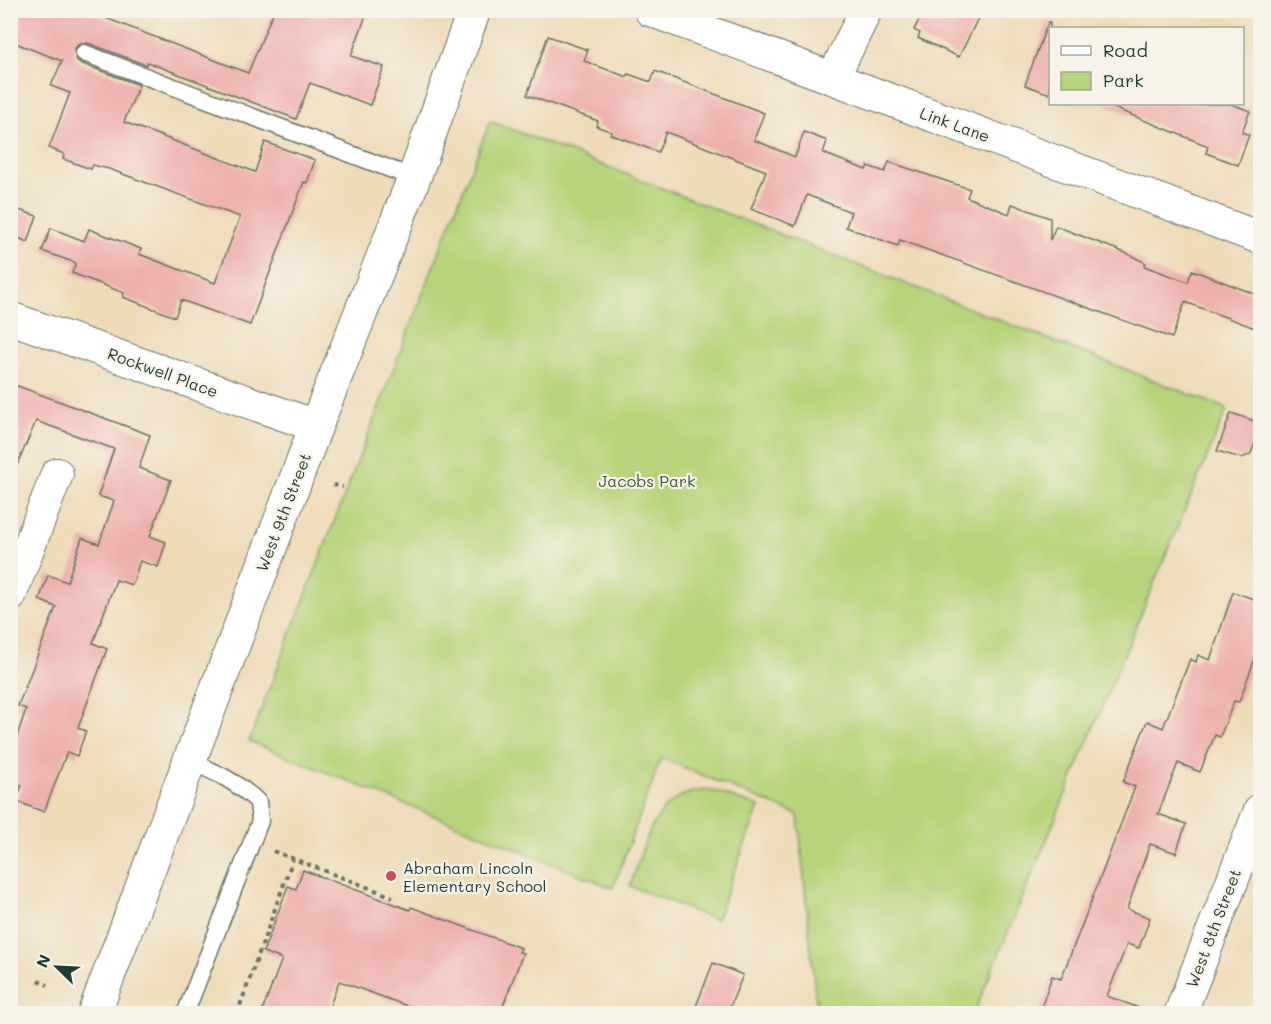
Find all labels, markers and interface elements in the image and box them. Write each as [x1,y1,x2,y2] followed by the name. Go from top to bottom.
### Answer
[1049,27,1244,105] legend
[1103,38,1148,62] text: Road
[1103,68,1144,92] text: Park
[917,102,993,146] street label: Link Lane
[105,342,221,402] street label: Rockwell Place
[251,450,315,574] street label: West 9th Street
[598,470,696,491] park label: Jacobs Park
[403,857,547,896] place label: Abraham Lincoln Elementary School
[1181,866,1245,990] street label: West 8th Street
[384,869,398,883] marker: Abraham Lincoln Elementary School
[27,937,87,997] north arrow
[31,951,55,971] text: N

